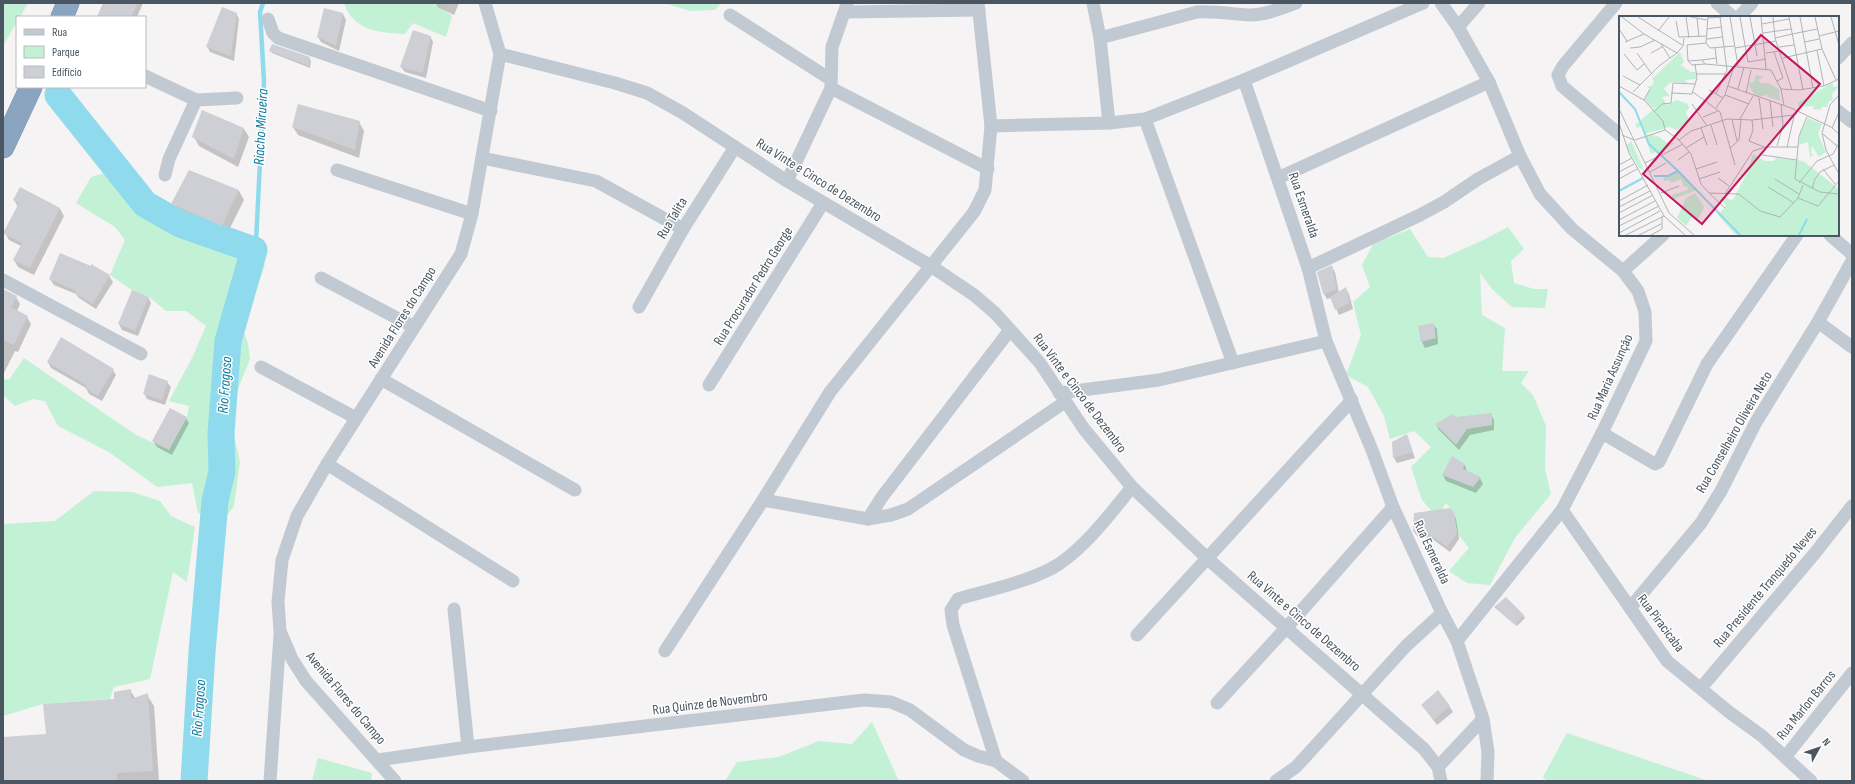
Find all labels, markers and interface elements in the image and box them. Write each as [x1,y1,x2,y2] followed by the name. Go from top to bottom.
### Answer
[16,16,146,88] legend
[1619,16,1839,236] inset map
[52,25,68,40] text: Rua
[52,45,80,60] text: Parque
[52,65,82,80] text: Edifício
[250,88,272,166] water label: Riacho Mirueira
[753,134,885,226] street label: Rua Vinte e Cinco de Dezembro
[1285,170,1323,240] street label: Rua Esmeralda
[653,194,691,242] street label: Rua Talita
[710,224,796,348] street label: Rua Procurador Pedro George
[364,263,440,371] street label: Avenida Flores do Campo
[1030,330,1130,456] street label: Rua Vinte e Cinco de Dezembro
[1583,331,1637,423] street label: Rua Maria Assunção
[214,356,236,414] water label: Rio Fragoso
[1692,368,1776,496] street label: Rua Conselheiro Oliveira Neto
[1410,517,1454,587] street label: Rua Esmeralda
[1710,523,1820,651] street label: Rua Presidente Tranquedo Neves
[1244,567,1364,675] street label: Rua Vinte e Cinco de Dezembro
[1634,591,1688,655] street label: Rua Piracicaba
[302,647,390,748] street label: Avenida Flores do Campo
[1773,667,1839,743] street label: Rua Marlon Barros
[188,679,210,737] water label: Rio Fragoso
[651,687,769,718] street label: Rua Quinze de Novembro
[1799,728,1839,768] north arrow
[1819,735,1833,748] text: N

